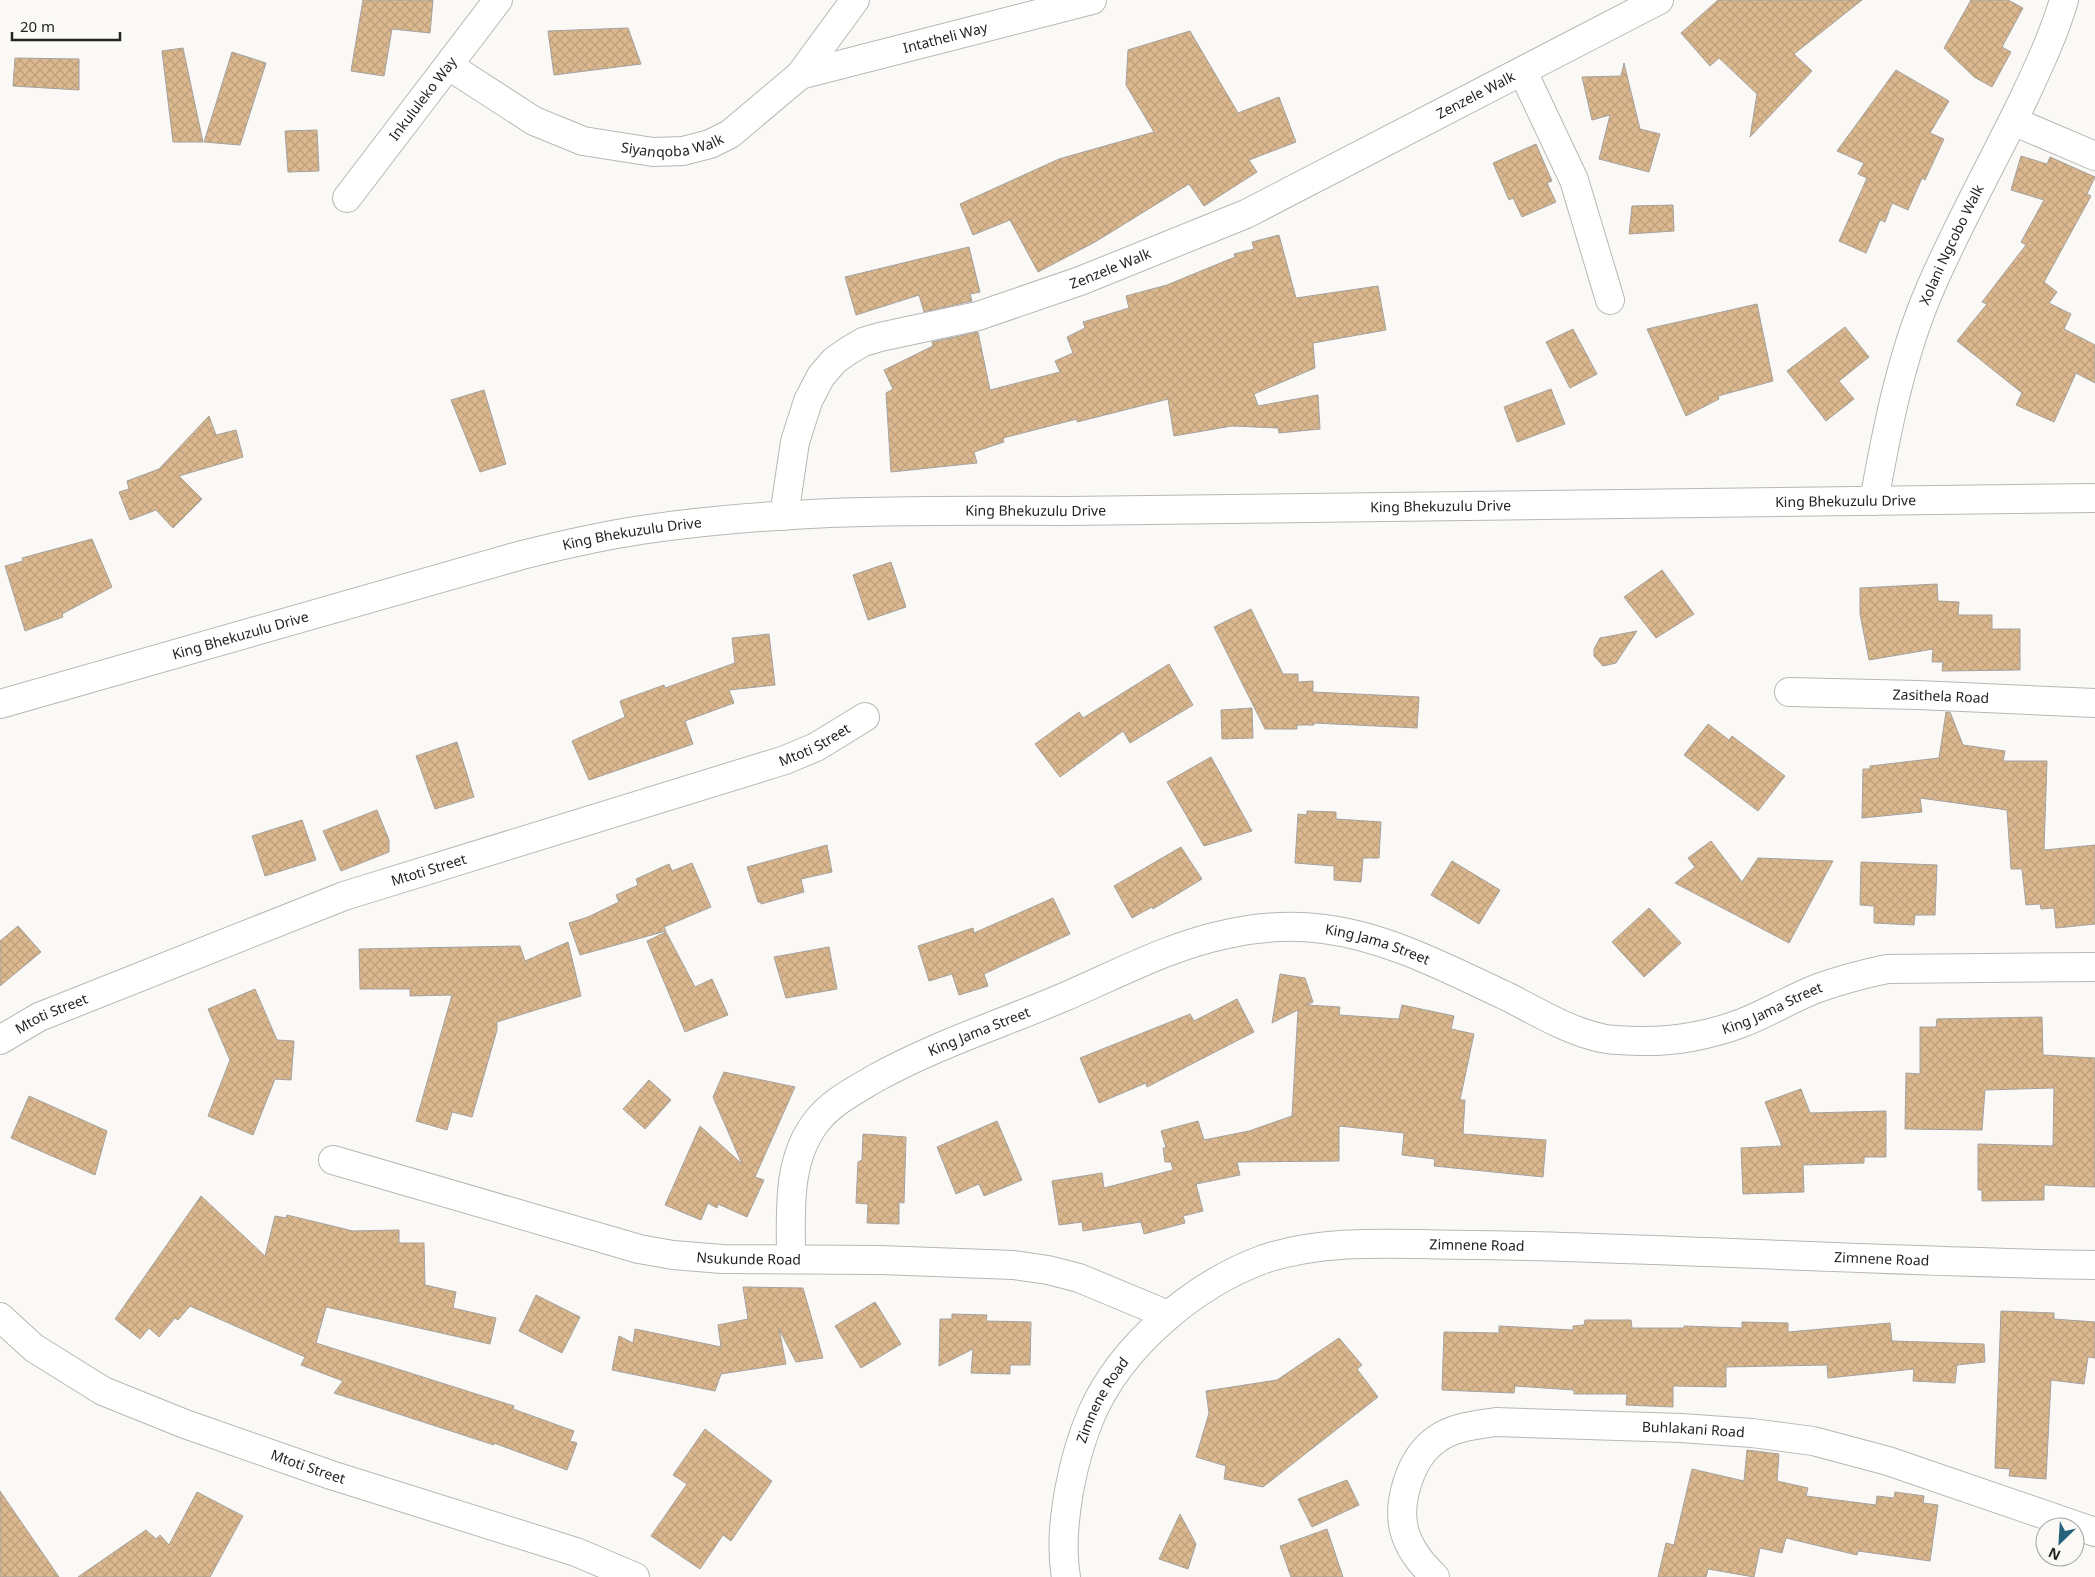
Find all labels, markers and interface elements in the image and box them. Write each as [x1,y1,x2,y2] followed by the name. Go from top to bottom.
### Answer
[12,10,120,42] scale bar
[20,16,55,36] text: 20 m
[901,17,990,57] street label: Intatheli Way
[384,52,461,144] street label: Inkululeko Way
[1433,66,1518,123] street label: Zenzele Walk
[620,129,727,161] street label: Siyanqoba Walk
[1914,181,1988,307] street label: Xolani Ngcobo Walk
[1067,243,1154,293] street label: Zenzele Walk
[1775,490,1916,511] street label: King Bhekuzulu Drive
[1370,495,1511,516] street label: King Bhekuzulu Drive
[965,500,1106,520] street label: King Bhekuzulu Drive
[560,512,703,554] street label: King Bhekuzulu Drive
[170,606,311,663] street label: King Bhekuzulu Drive
[1892,684,1990,707] street label: Zasithela Road
[776,718,853,771] street label: Mtoti Street
[389,849,468,890] street label: Mtoti Street
[1324,919,1433,969] street label: King Jama Street
[1719,977,1825,1038] street label: King Jama Street
[11,989,90,1038] street label: Mtoti Street
[925,1002,1033,1060] street label: King Jama Street
[1429,1234,1525,1255] street label: Zimnene Road
[696,1247,801,1268] street label: Nsukunde Road
[1834,1247,1930,1270] street label: Zimnene Road
[1071,1353,1133,1445] street label: Zimnene Road
[1642,1417,1745,1441] street label: Buhlakani Road
[268,1445,348,1488] street label: Mtoti Street
[2035,1517,2085,1567] north arrow
[2045,1543,2063,1565] text: N

